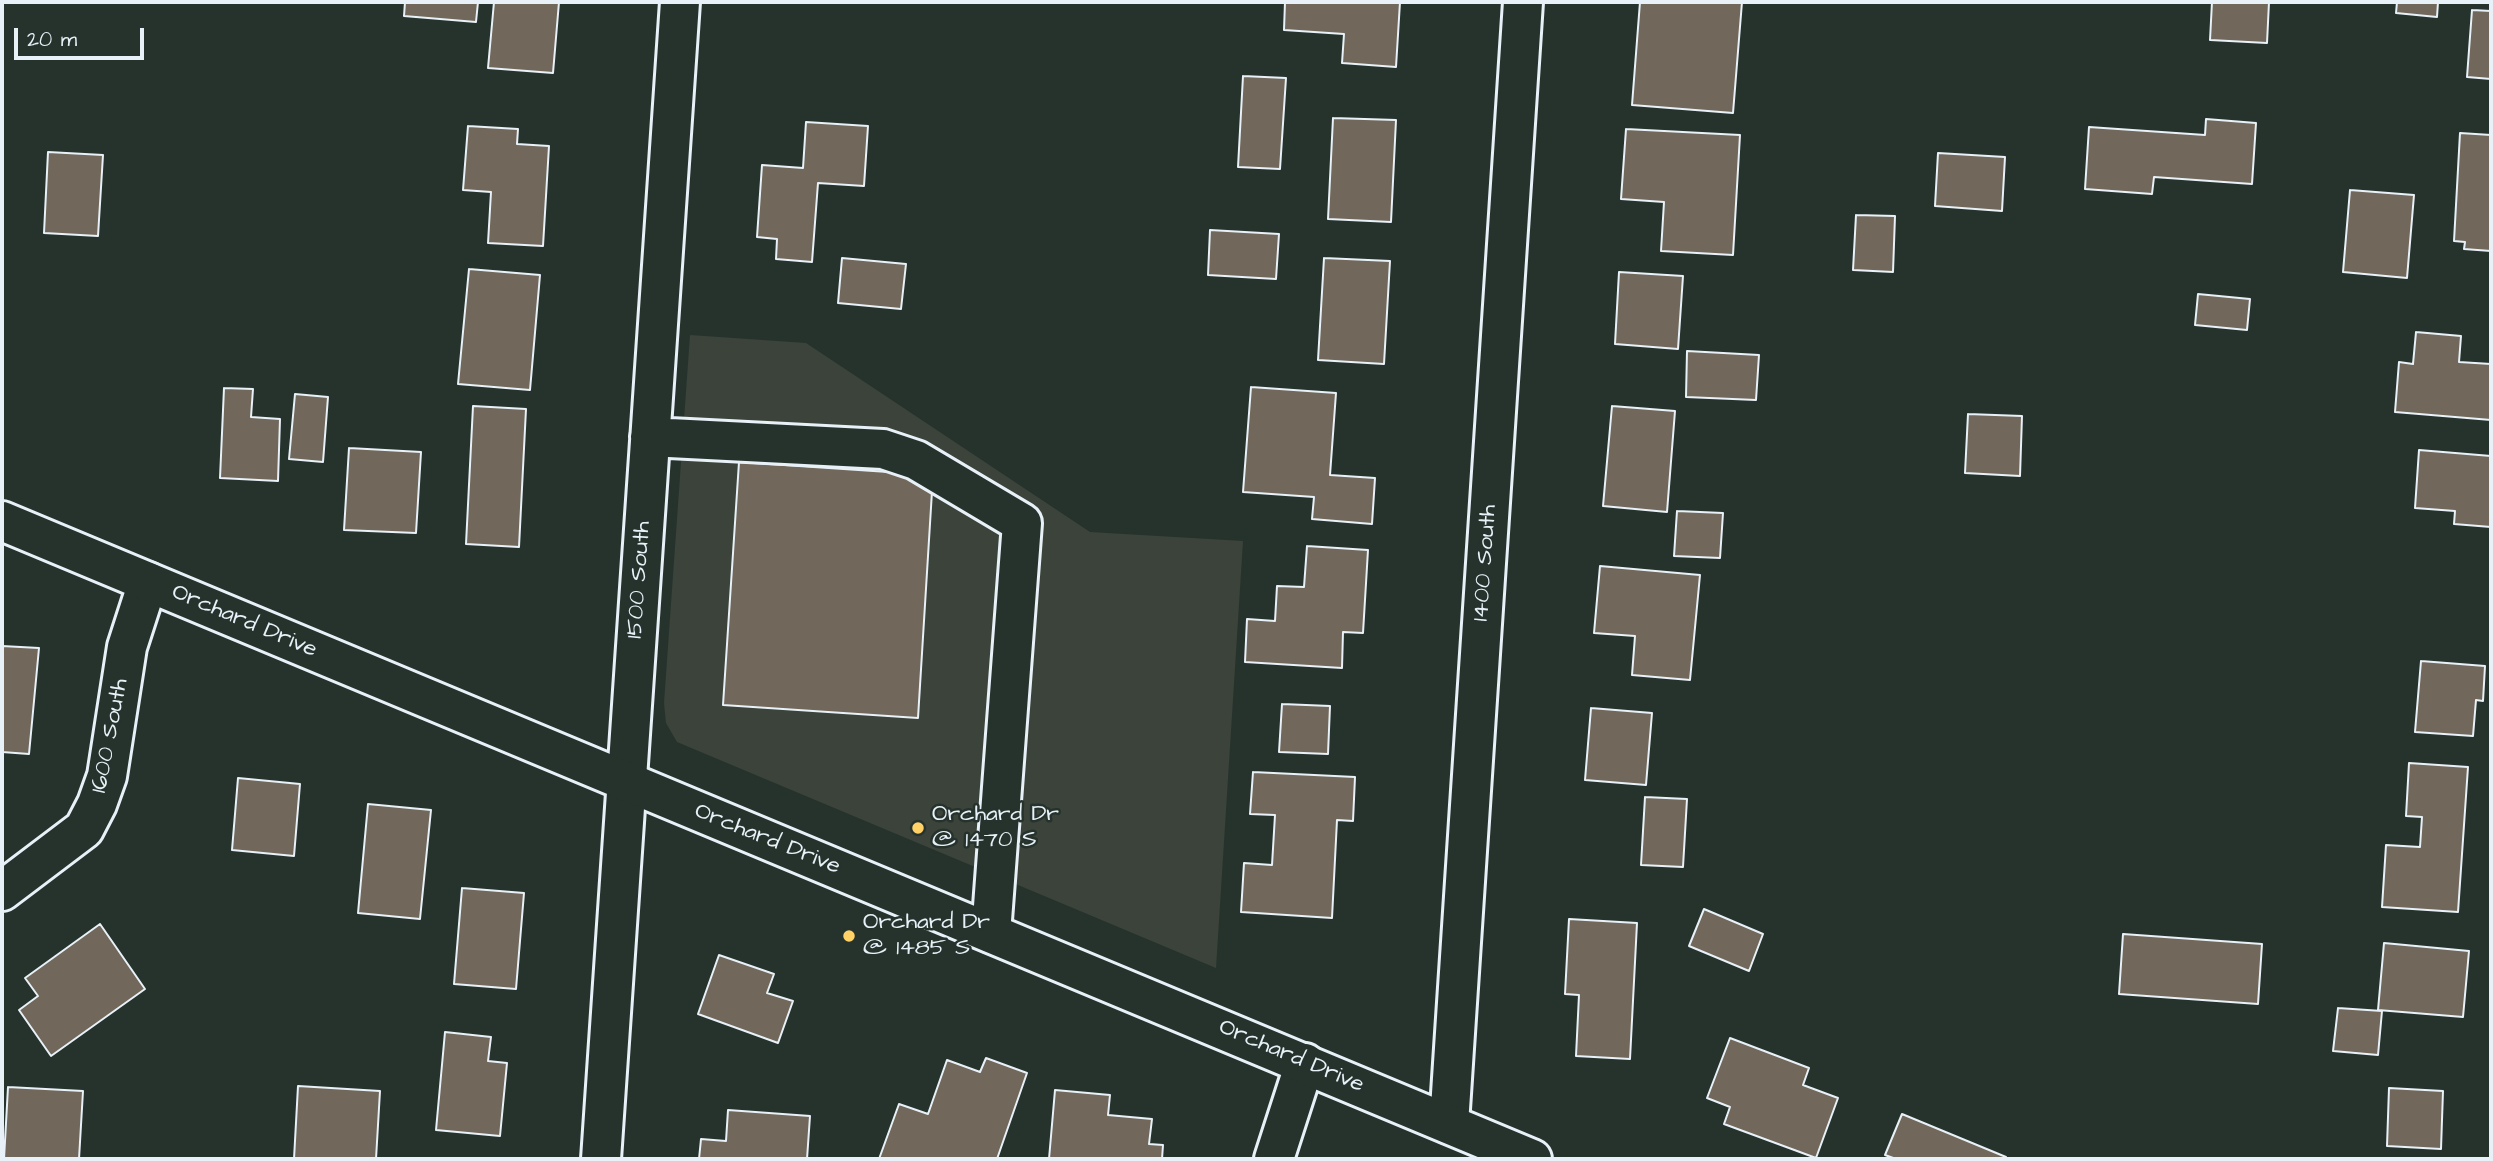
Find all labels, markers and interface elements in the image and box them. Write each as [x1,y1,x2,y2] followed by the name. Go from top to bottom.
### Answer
[18,14,147,58] scale bar
[27,25,77,54] text: 20 m
[1468,504,1504,622] street label: 1400 South
[622,520,658,640] street label: 1500 South
[167,579,321,665] street label: Orchard Drive
[86,677,136,795] street label: 1600 South
[690,798,844,882] street label: Orchard Drive
[932,801,1059,855] place label: Orchard Dr @ 1470 S
[910,820,926,836] marker: Orchard Dr @ 1470 S
[863,909,990,963] place label: Orchard Dr @ 1485 S
[841,928,857,944] marker: Orchard Dr @ 1485 S
[1214,1014,1368,1100] street label: Orchard Drive

